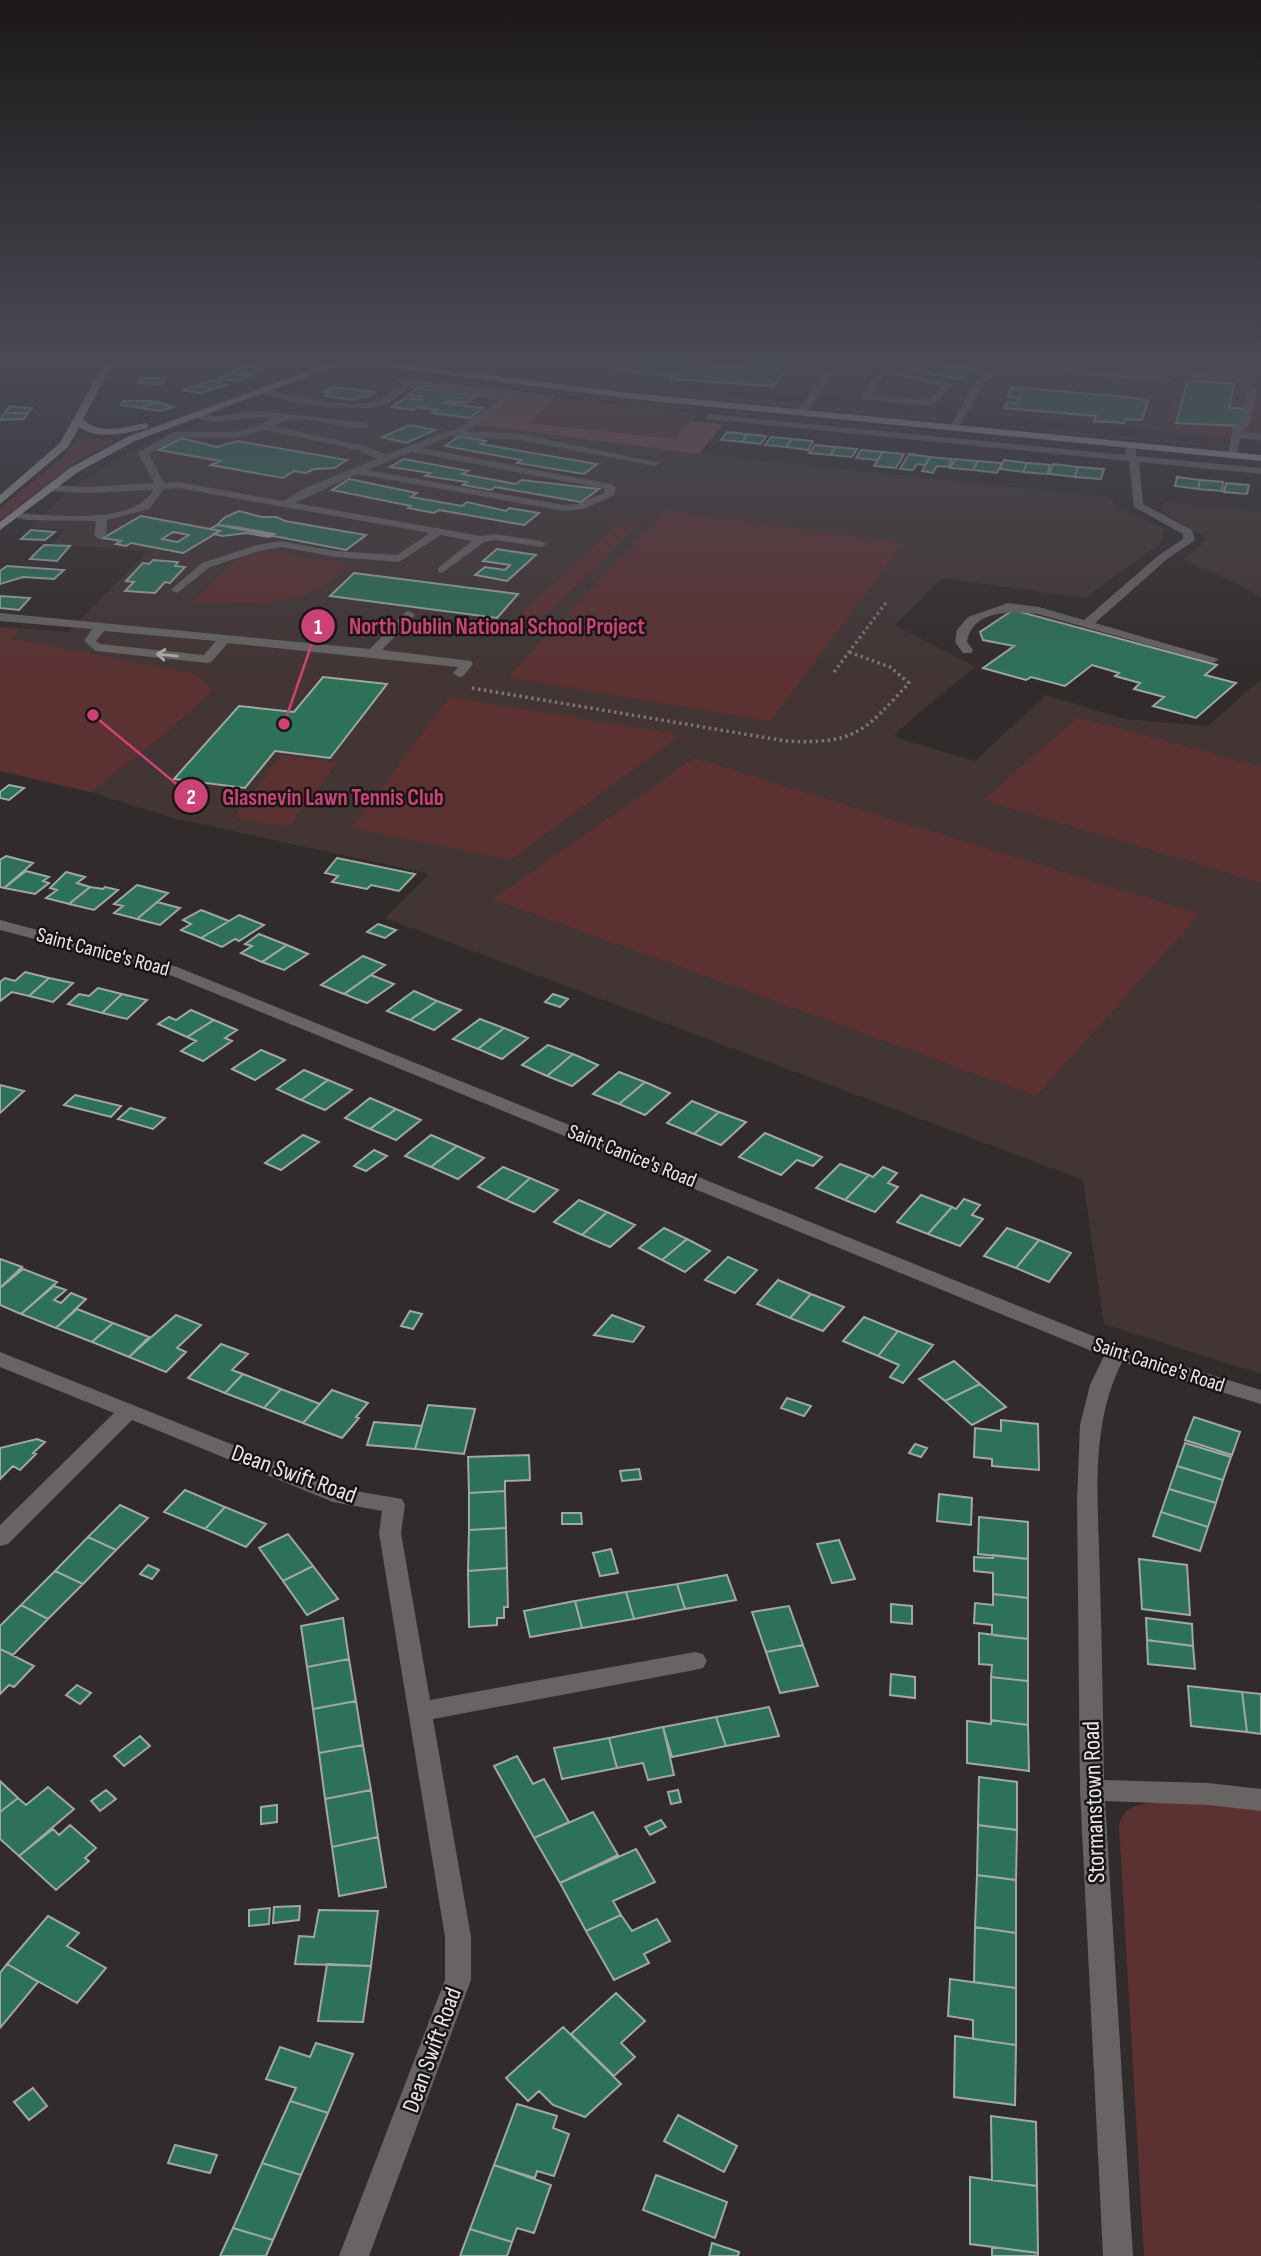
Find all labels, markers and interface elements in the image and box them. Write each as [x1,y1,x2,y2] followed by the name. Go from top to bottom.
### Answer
[300,604,659,648] callout: North Dublin National School Project
[349,613,645,641] text: North Dublin National School Project
[314,615,322,640] text: 1
[156,648,178,661] one-way arrow
[173,774,458,818] callout: Glasnevin Lawn Tennis Club
[222,784,444,812] text: Glasnevin Lawn Tennis Club
[186,785,196,810] text: 2
[34,922,172,982] street label: Saint Canice's Road
[564,1119,700,1193] street label: Saint Canice's Road
[1090,1332,1228,1398] street label: Saint Canice's Road
[227,1438,361,1510] street label: Dean Swift Road
[1077,1720,1111,1884] street label: Stormanstown Road
[396,1983,468,2117] street label: Dean Swift Road

